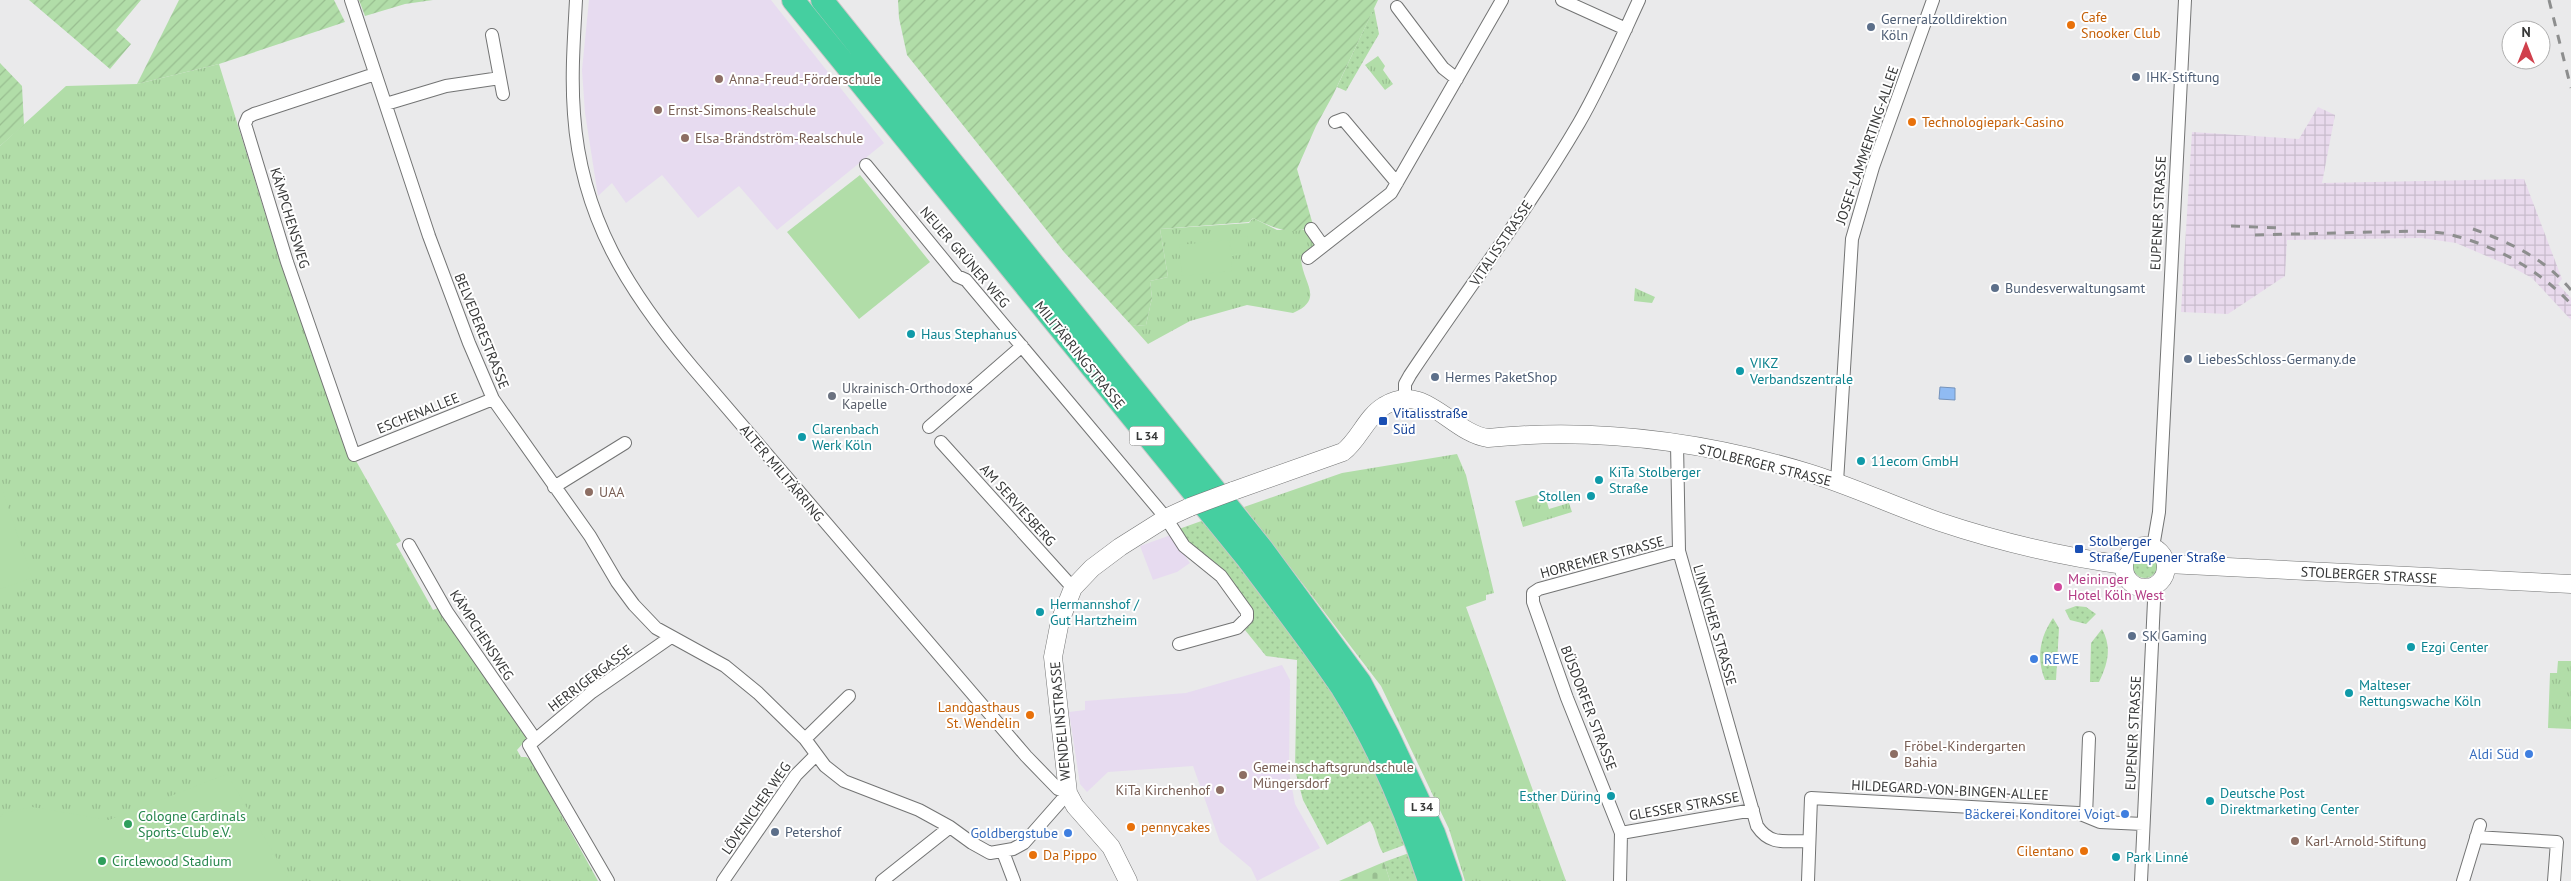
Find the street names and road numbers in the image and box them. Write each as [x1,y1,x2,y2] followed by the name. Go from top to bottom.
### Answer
[1831,64,1903,227] street label: JOSEF-LAMMERTING-ALLEE
[2146,155,2170,271] street label: EUPENER STRASSE
[266,165,314,271] street label: KÄMPCHENSWEG
[1465,197,1536,290] street label: VITALISSTRASSE
[916,203,1014,311] street label: NEUER GRÜNER WEG
[451,271,513,391] street label: BELVEDERESTRASSE
[1031,297,1129,413] street label: MILITÄRRINGSTRASSE
[374,388,462,438] street label: ESCHENALLEE
[736,421,828,525] street label: ALTER MILITÄRRING
[1130,426,1164,446] road number: L 34
[1697,440,1833,490] street label: STOLBERGER STRASSE
[976,460,1060,550] street label: AM SERVIESBERG
[1538,532,1666,582] street label: HORREMER STRASSE
[1689,562,1741,688] street label: LINNICHER STRASSE
[2300,562,2438,588] street label: STOLBERGER STRASSE
[446,586,518,684] street label: KÄMPCHENSWEG
[544,641,636,715] street label: HERRIGERGASSE
[1557,643,1621,773] street label: BÜSDORFER STRASSE
[1046,661,1074,781] street label: WENDELINSTRASSE
[2121,675,2145,791] street label: EUPENER STRASSE
[717,758,795,858] street label: LÖVENICHER WEG
[1851,776,2049,804] street label: HILDEGARD-VON-BINGEN-ALLEE
[1628,787,1740,825] street label: GLESSER STRASSE
[1404,798,1440,816] road number: L 34

